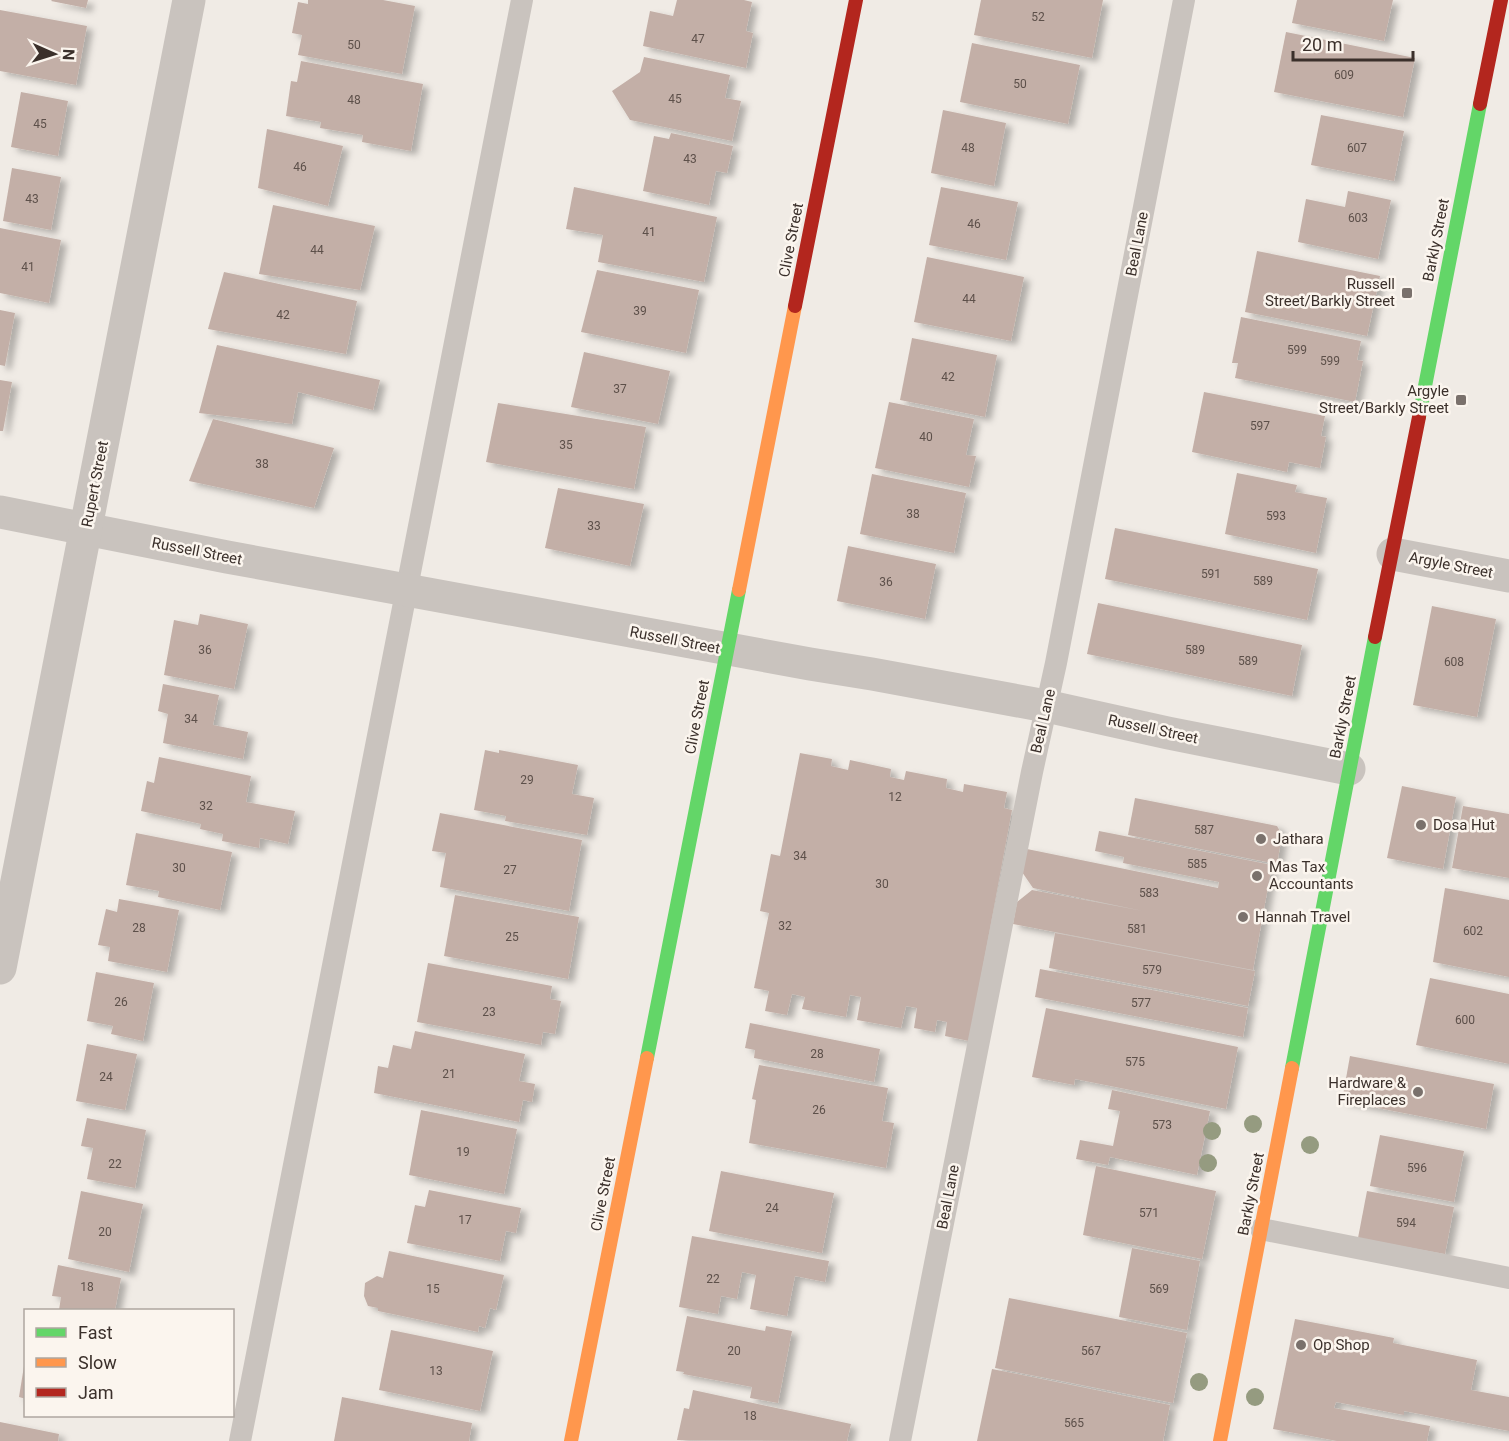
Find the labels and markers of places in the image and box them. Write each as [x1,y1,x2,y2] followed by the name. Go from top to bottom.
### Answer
[1265,275,1395,310] place label: Russell Street/Barkly Street
[1400,286,1414,300] marker: Russell Street/Barkly Street
[1319,382,1449,417] place label: Argyle Street/Barkly Street
[1454,393,1468,407] marker: Argyle Street/Barkly Street
[1433,816,1495,834] place label: Dosa Hut
[1414,818,1428,832] marker: Dosa Hut
[1273,830,1324,848] place label: Jathara
[1254,832,1268,846] marker: Jathara
[1269,858,1354,893] place label: Mas Tax Accountants
[1250,869,1264,883] marker: Mas Tax Accountants
[1255,908,1350,926] place label: Hannah Travel
[1236,910,1250,924] marker: Hannah Travel
[1328,1074,1407,1109] place label: Hardware & Fireplaces
[1411,1085,1425,1099] marker: Hardware & Fireplaces
[1313,1336,1370,1354] place label: Op Shop
[1294,1338,1308,1352] marker: Op Shop

